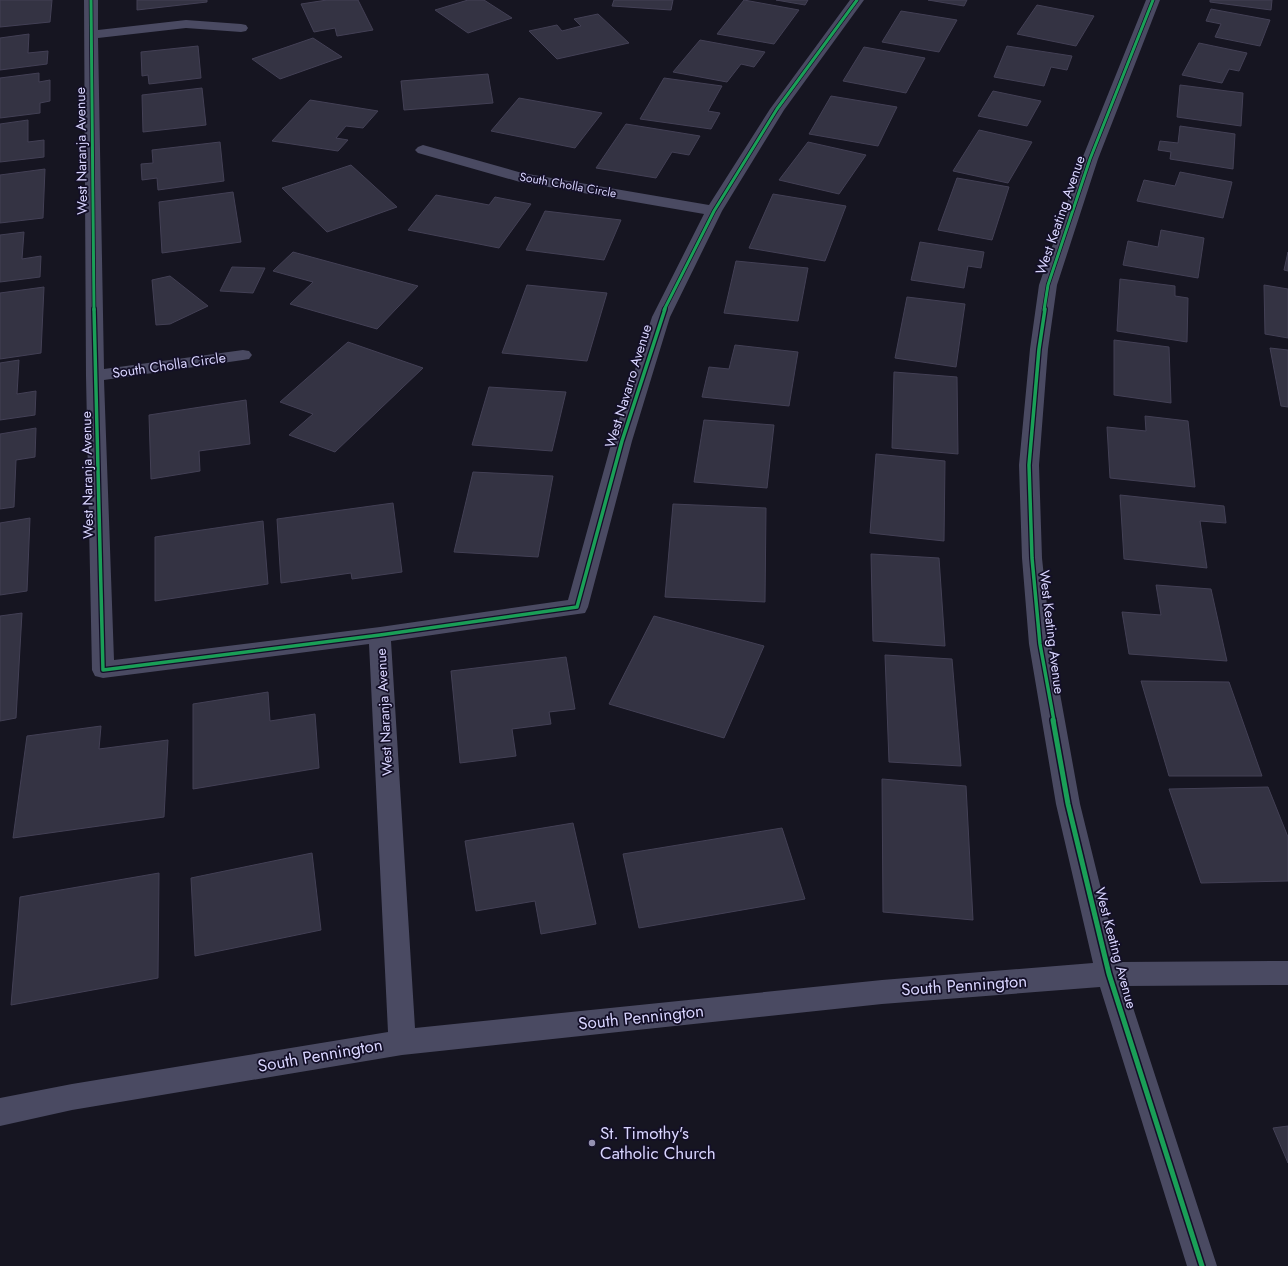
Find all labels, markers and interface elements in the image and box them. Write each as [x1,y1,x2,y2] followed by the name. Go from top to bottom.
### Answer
[70,87,92,215] street label: West Naranja Avenue
[1030,153,1090,277] street label: West Keating Avenue
[518,168,618,202] street label: South Cholla Circle
[600,322,656,450] street label: West Navarro Avenue
[111,347,227,383] street label: South Cholla Circle
[76,411,98,539] street label: West Naranja Avenue
[1034,569,1070,695] street label: West Keating Avenue
[371,648,397,776] street label: West Naranja Avenue
[1090,885,1142,1011] street label: West Keating Avenue
[900,969,1028,1001] street label: South Pennington
[577,998,705,1036] street label: South Pennington
[256,1032,384,1078] street label: South Pennington
[600,1121,716,1165] place label: St. Timothy's Catholic Church
[587,1138,597,1148] marker: St. Timothy's Catholic Church

